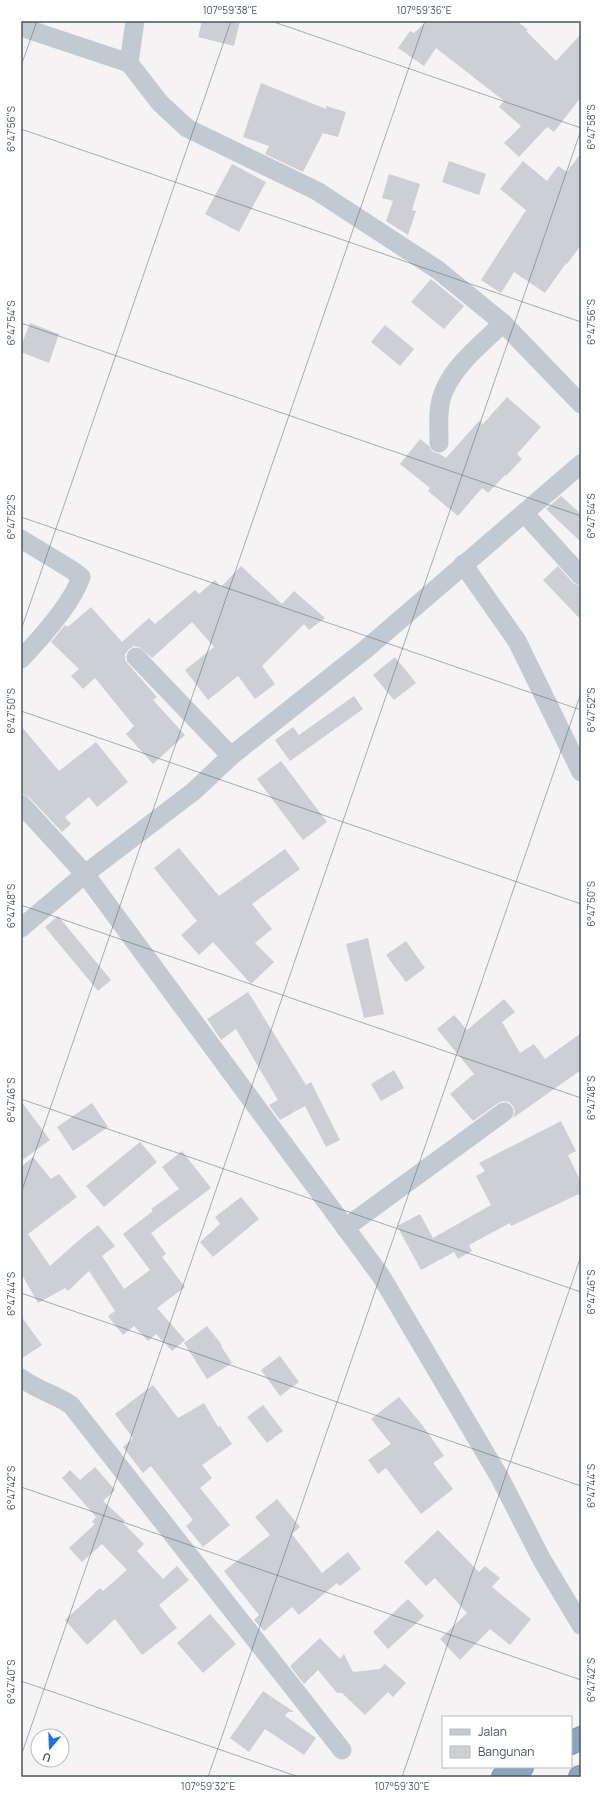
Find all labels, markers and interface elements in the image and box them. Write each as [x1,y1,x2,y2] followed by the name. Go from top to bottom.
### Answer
[203,3,258,17] text: 107°59'38"E
[397,3,452,17] text: 107°59'36"E
[584,104,598,150] text: 6°47'58"S
[4,106,18,152] text: 6°47'56"S
[584,299,598,345] text: 6°47'56"S
[4,300,18,346] text: 6°47'54"S
[584,493,598,539] text: 6°47'54"S
[4,494,18,540] text: 6°47'52"S
[584,687,598,733] text: 6°47'52"S
[4,688,18,734] text: 6°47'50"S
[584,881,598,927] text: 6°47'50"S
[4,884,18,928] text: 6°47'48"S
[584,1076,598,1120] text: 6°47'48"S
[4,1078,18,1122] text: 6°47'46"S
[584,1270,598,1314] text: 6°47'46"S
[4,1272,18,1316] text: 6°47'44"S
[584,1464,598,1508] text: 6°47'44"S
[4,1466,18,1510] text: 6°47'42"S
[584,1658,598,1702] text: 6°47'42"S
[4,1660,18,1704] text: 6°47'40"S
[442,1716,572,1768] legend
[478,1723,507,1740] text: Jalan
[30,1728,70,1768] north arrow
[478,1743,534,1760] text: Bangunan
[40,1750,53,1766] text: U
[181,1779,236,1793] text: 107°59'32"E
[375,1779,430,1793] text: 107°59'30"E

